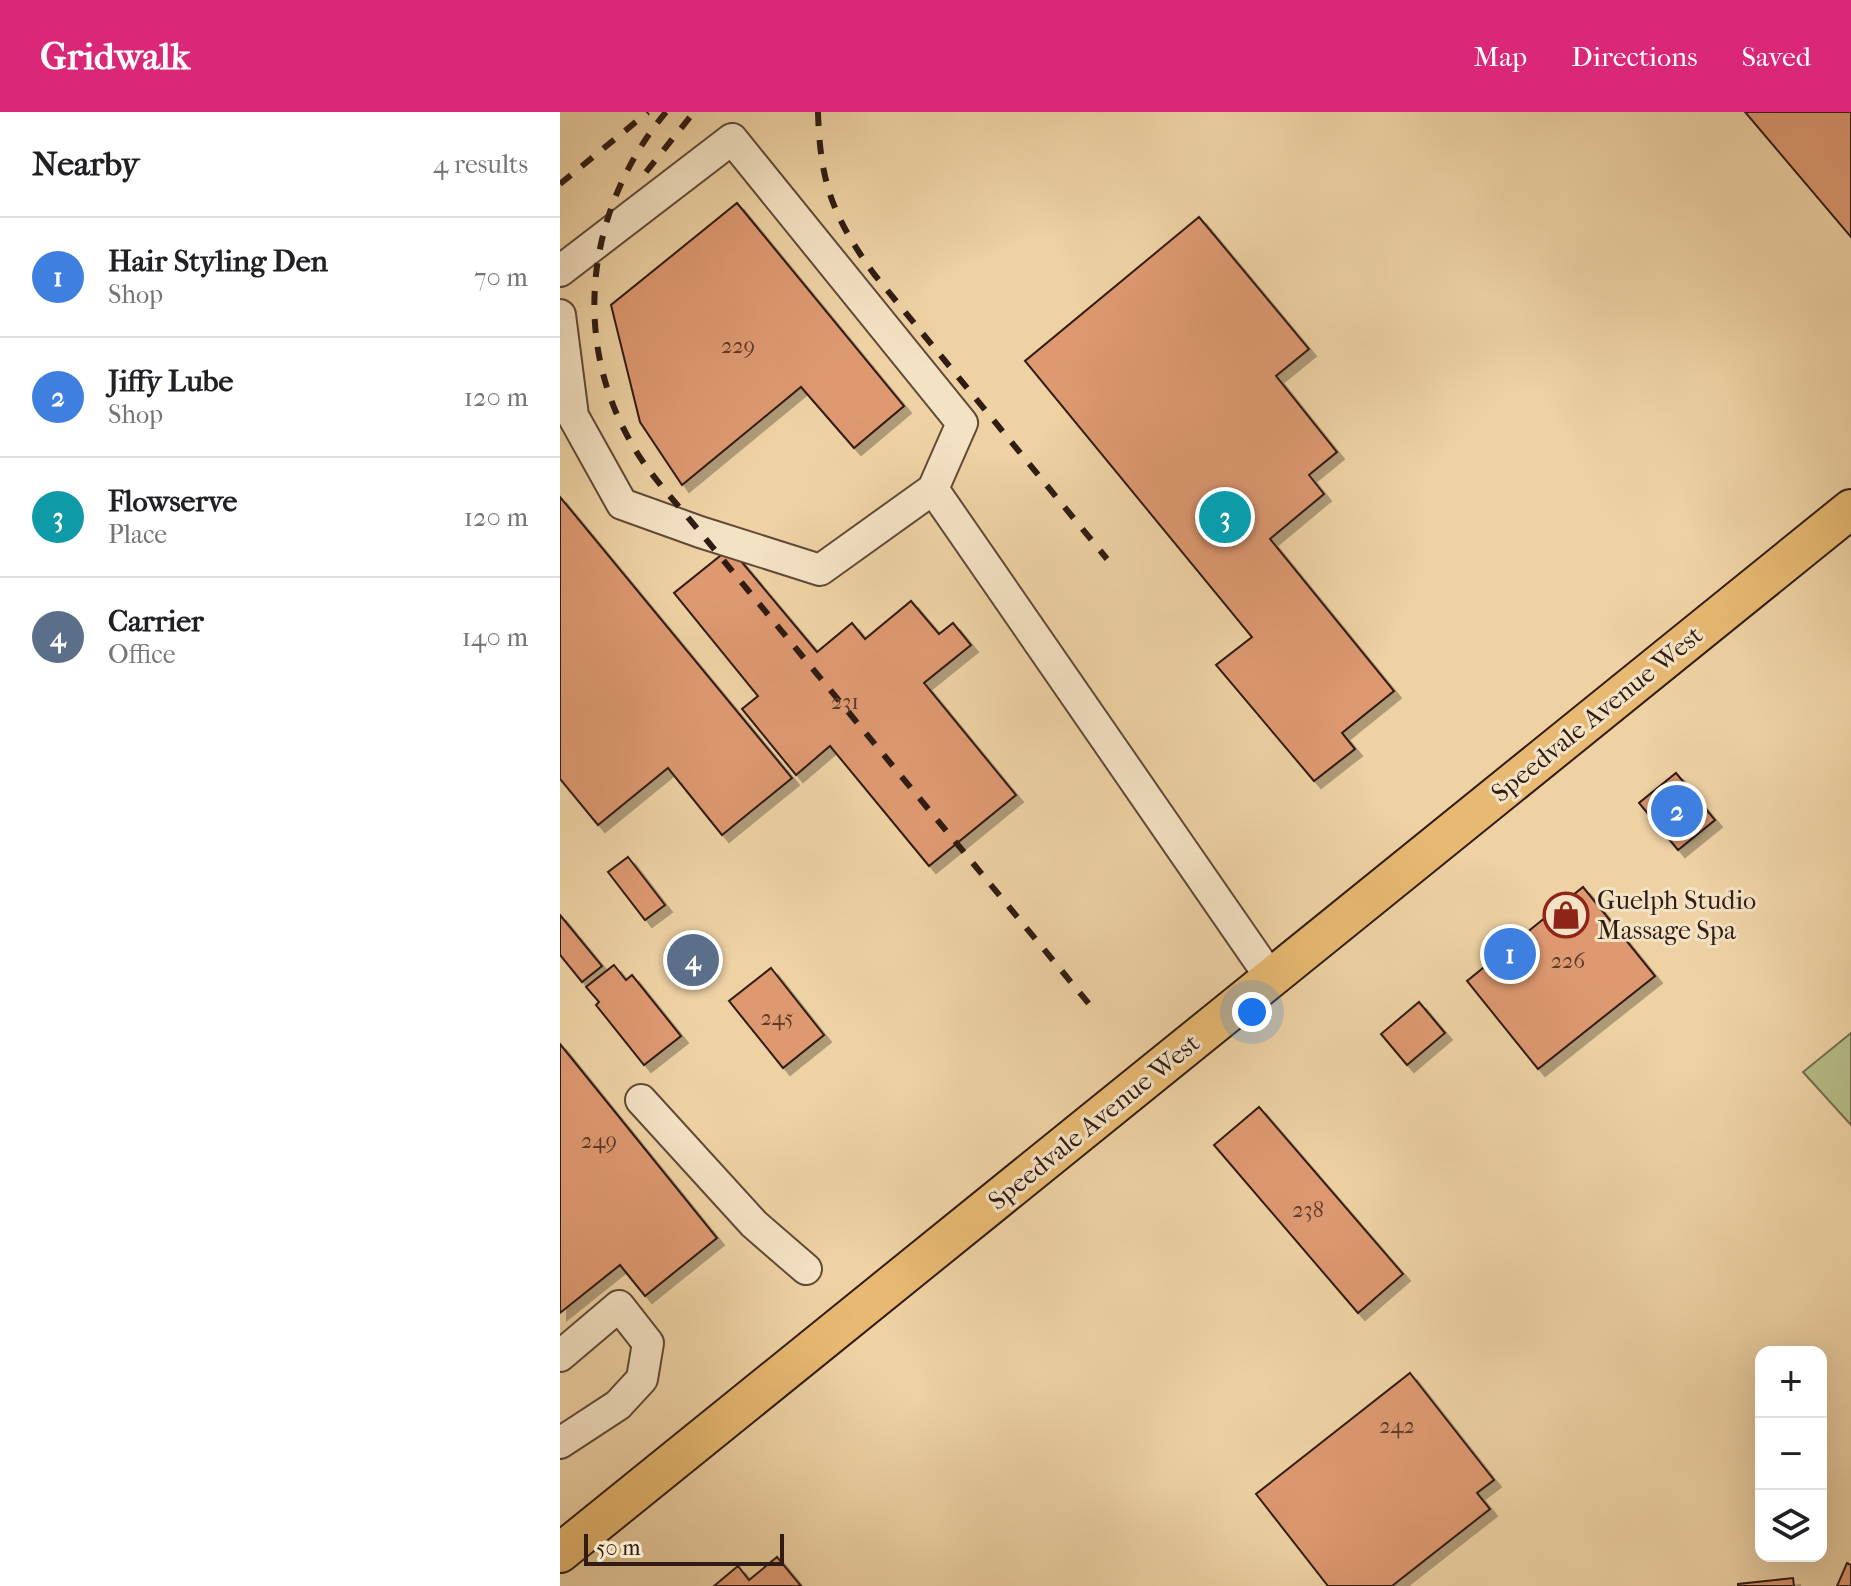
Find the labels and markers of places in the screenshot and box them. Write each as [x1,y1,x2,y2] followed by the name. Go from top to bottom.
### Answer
[1199,487,1251,547] pin: 3
[1651,781,1703,841] pin: 2
[1597,885,1756,946] place label: Guelph Studio Massage Spa
[1542,891,1590,939] shop icon: Guelph Studio Massage Spa
[1484,924,1536,984] pin: 1
[667,930,719,990] pin: 4

